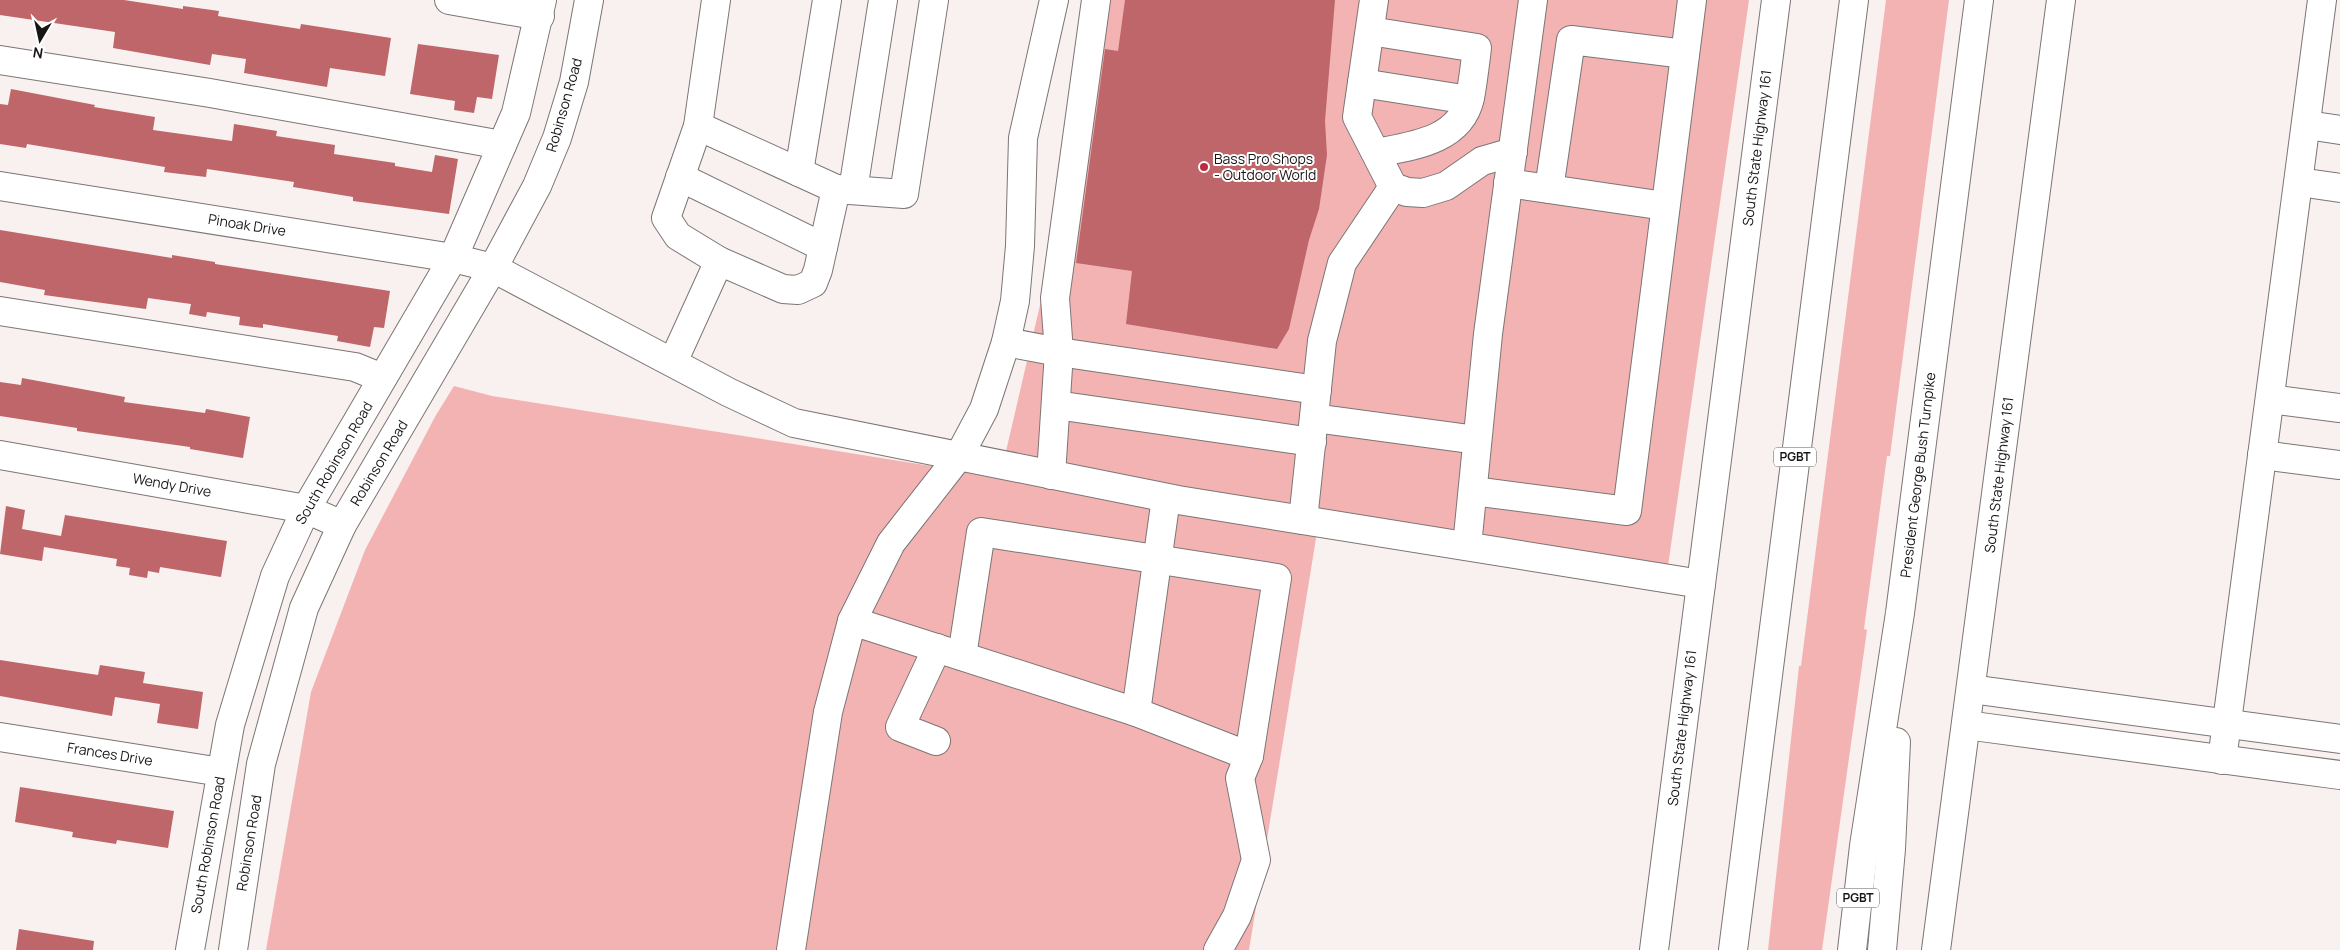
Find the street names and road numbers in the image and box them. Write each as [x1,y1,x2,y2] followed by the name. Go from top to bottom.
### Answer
[541,56,586,154] street label: Robinson Road
[1738,69,1775,227] street label: South State Highway 161
[207,209,287,240] street label: Pinoak Drive
[1895,371,1940,579] street label: President George Bush Turnpike
[1980,396,2017,554] street label: South State Highway 161
[291,398,377,528] street label: South Robinson Road
[345,416,412,509] street label: Robinson Road
[1774,448,1816,467] road number: PGBT
[131,468,213,501] street label: Wendy Drive
[1663,649,1700,807] street label: South State Highway 161
[66,737,154,770] street label: Frances Drive
[186,775,229,915] street label: South Robinson Road
[232,794,265,892] street label: Robinson Road
[1837,888,1879,908] road number: PGBT

